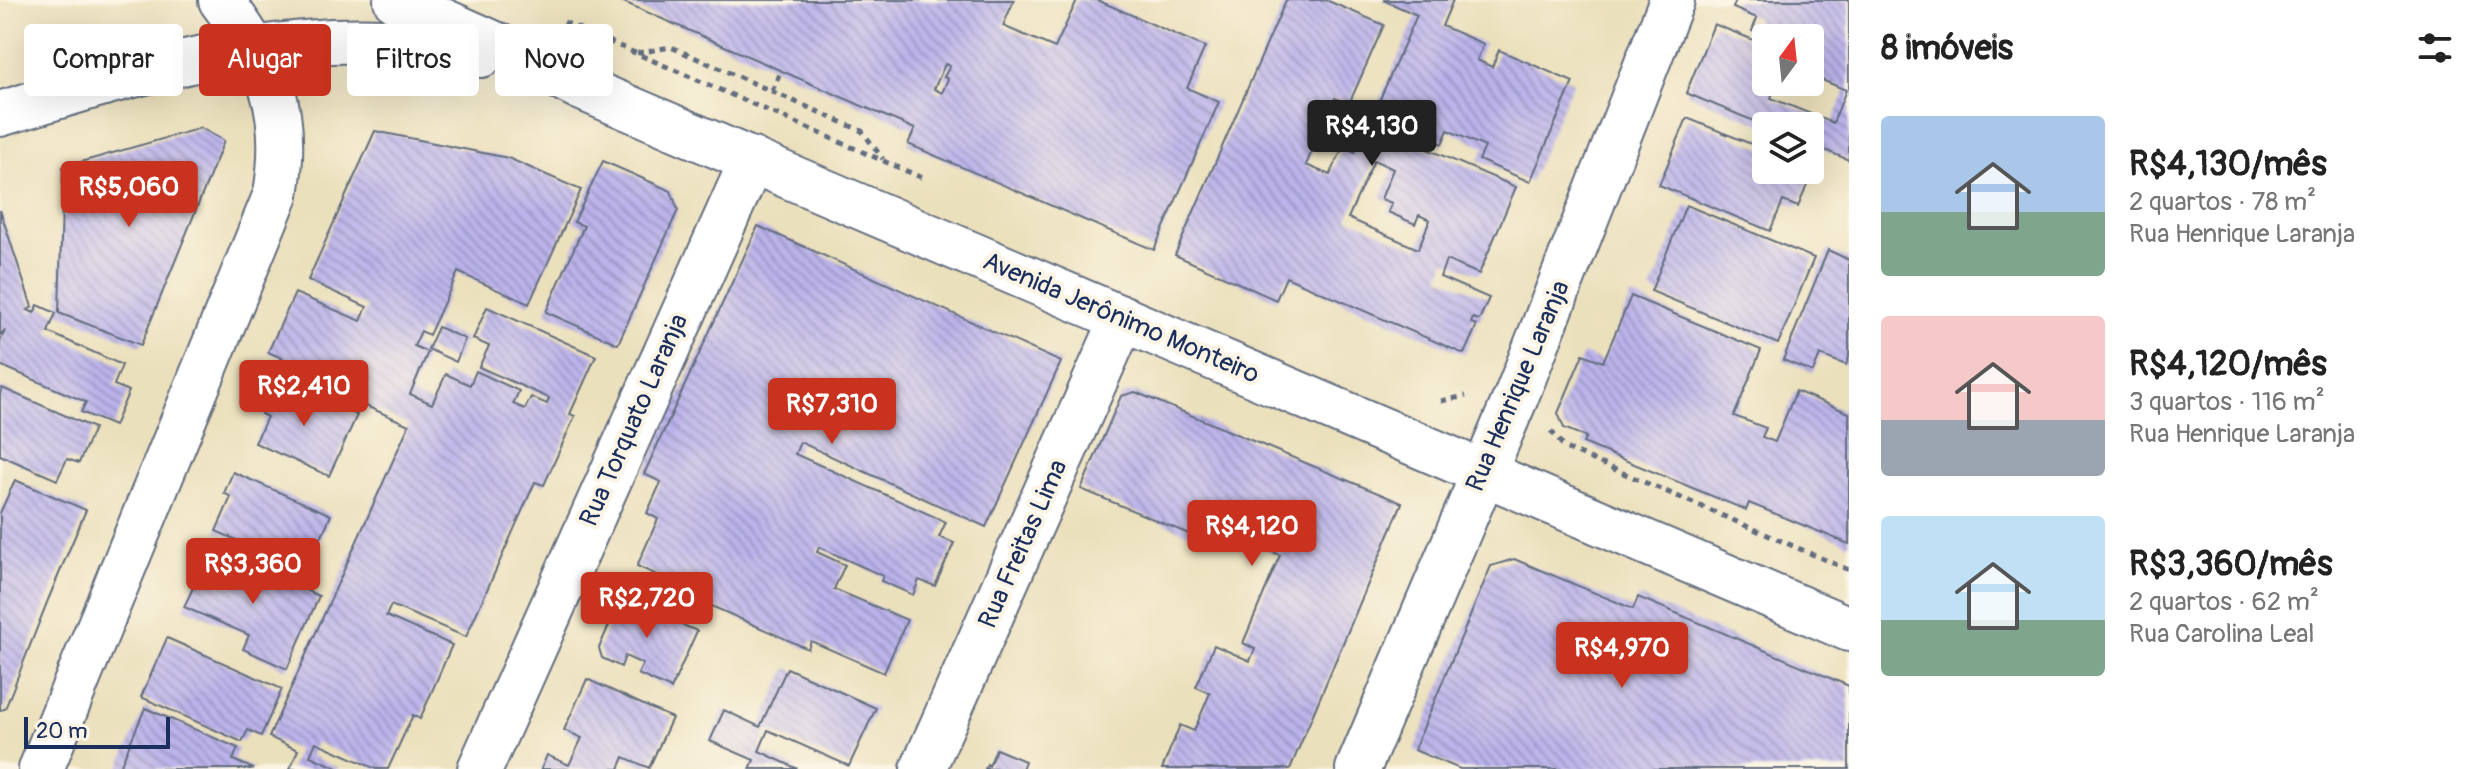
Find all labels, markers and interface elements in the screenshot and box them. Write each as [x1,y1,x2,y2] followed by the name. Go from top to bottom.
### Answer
[24,24,183,96] chip: Comprar
[199,24,331,96] chip: Alugar
[347,24,479,96] chip: Filtros
[495,24,613,96] chip: Novo
[1752,24,1824,96] north arrow
[1752,24,1824,184] map controls
[2413,26,2457,70] icon: filters
[1881,27,2013,70] text: 8 imóveis
[1298,100,1446,168] pin: R$4,130
[1325,110,1419,142] text: R$4,130
[1752,112,1824,184] button: layers
[2129,143,2327,186] text: R$4,130/mês
[1945,148,2041,244] icon: home
[55,161,203,229] pin: R$5,060
[79,171,179,203] text: R$5,060
[2129,186,2316,218] text: 2 quartos · 78 m²
[2129,218,2355,250] text: Rua Henrique Laranja
[978,245,1264,391] street label: Avenida Jerônimo Monteiro
[1459,276,1577,496] street label: Rua Henrique Laranja
[573,309,695,531] street label: Rua Torquato Laranja
[2129,343,2327,386] text: R$4,120/mês
[1945,348,2041,444] icon: home
[230,360,378,428] pin: R$2,410
[257,370,351,402] text: R$2,410
[758,378,906,446] pin: R$7,310
[2129,386,2325,418] text: 3 quartos · 116 m²
[786,388,878,420] text: R$7,310
[2129,418,2355,450] text: Rua Henrique Laranja
[971,455,1075,633] street label: Rua Freitas Lima
[1178,500,1326,568] pin: R$4,120
[1205,510,1299,542] text: R$4,120
[179,538,327,606] pin: R$3,360
[2129,543,2332,586] text: R$3,360/mês
[204,548,302,580] text: R$3,360
[1945,548,2041,644] icon: home
[573,572,721,640] pin: R$2,720
[599,582,695,614] text: R$2,720
[2129,586,2319,618] text: 2 quartos · 62 m²
[2129,618,2314,650] text: Rua Carolina Leal
[1548,622,1696,690] pin: R$4,970
[1574,632,1670,664] text: R$4,970
[24,713,170,749] scale bar
[36,717,88,745] text: 20 m

